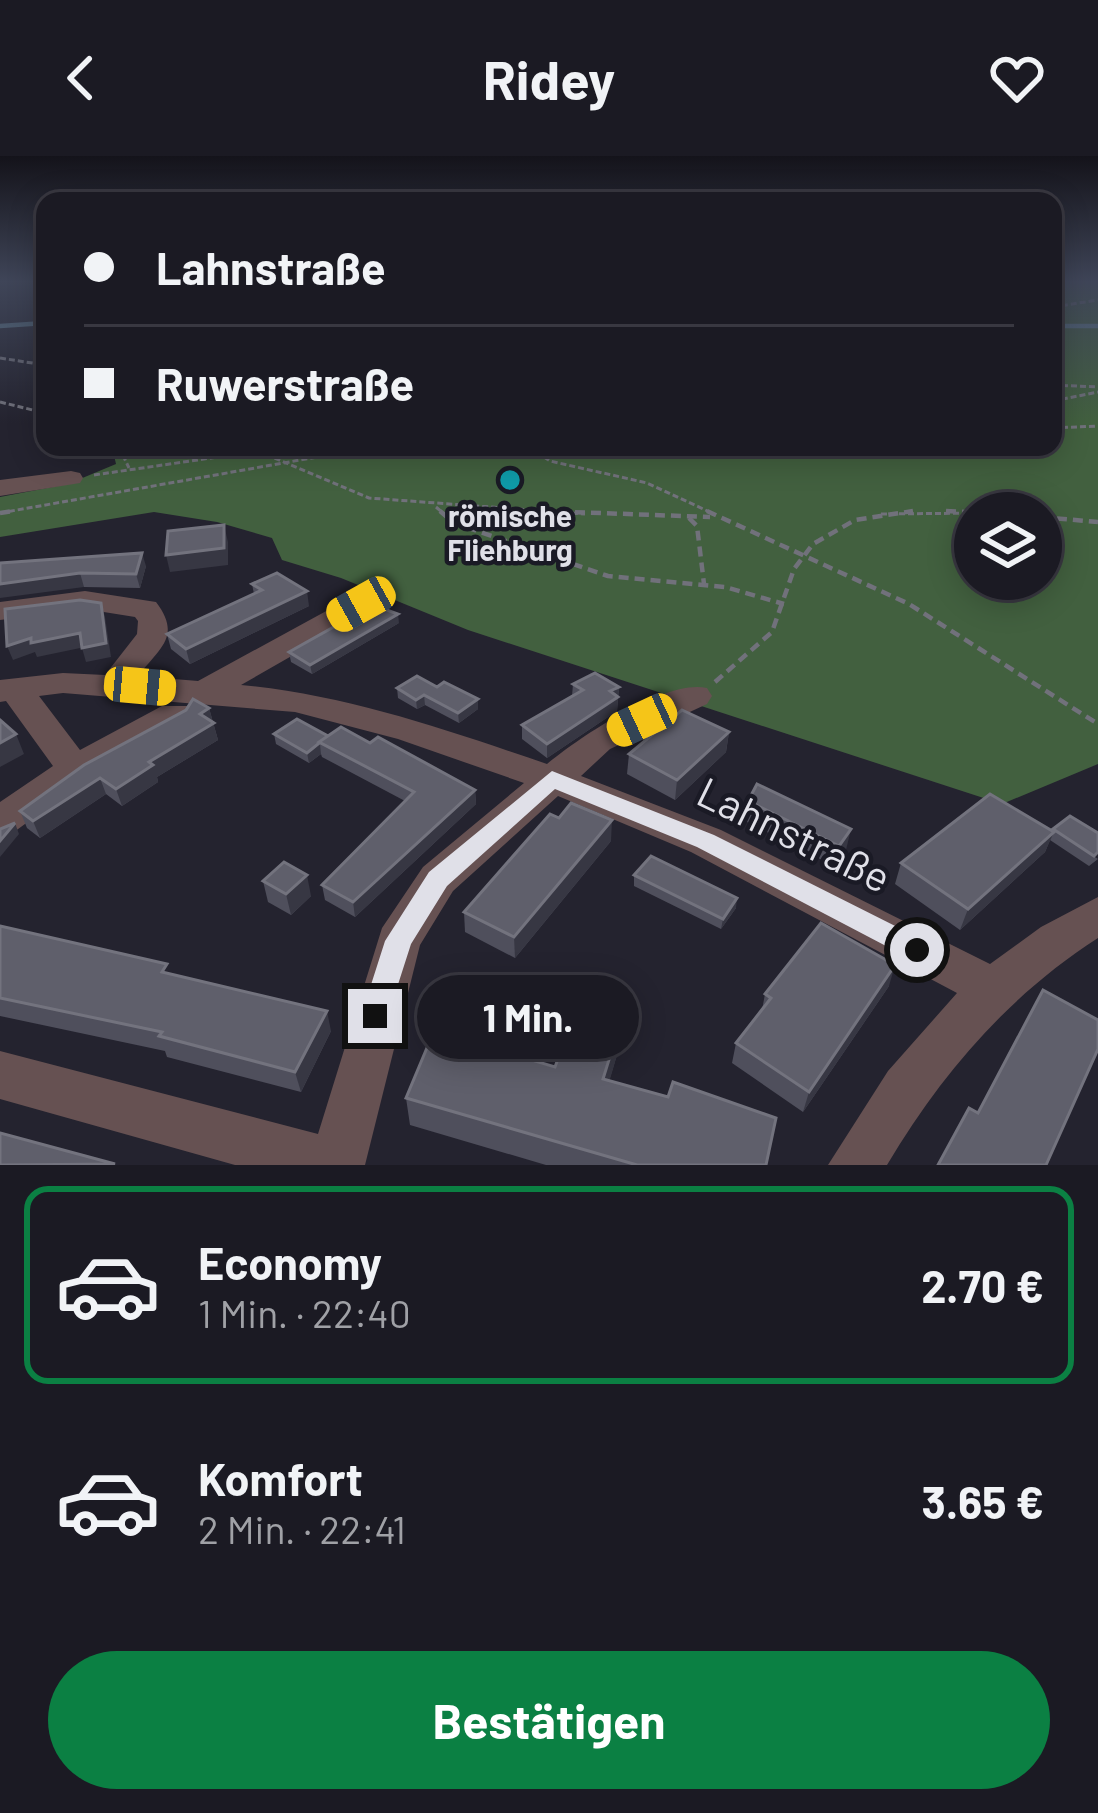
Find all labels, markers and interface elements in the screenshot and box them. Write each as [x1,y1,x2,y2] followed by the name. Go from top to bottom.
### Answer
[48,45,114,111] icon: back
[984,45,1050,111] icon: heart
[483,46,615,111] text: Ridey
[156,240,386,294] text: Lahnstraße
[156,356,414,410] text: Ruwerstraße
[497,467,523,493] marker: römische Fliehburg
[954,492,1062,600] map controls
[954,492,1062,600] button: layers
[447,497,573,567] place label: römische Fliehburg
[321,571,401,637] car
[103,665,177,707] car
[602,688,682,752] car
[690,765,900,901] street label: Lahnstraße
[890,923,944,977] route start
[417,974,639,1058] callout: 1 Min.
[348,989,402,1043] route end
[483,993,574,1040] text: 1 Min.
[54,1231,162,1339] icon: car
[198,1235,382,1289] text: Economy
[921,1258,1044,1312] text: 2.70 €
[198,1289,411,1336] text: 1 Min. · 22:40
[54,1447,162,1555] icon: car
[198,1451,363,1505] text: Komfort
[922,1474,1044,1528] text: 3.65 €
[198,1505,406,1552] text: 2 Min. · 22:41
[48,1651,1050,1789] button: Bestätigen

